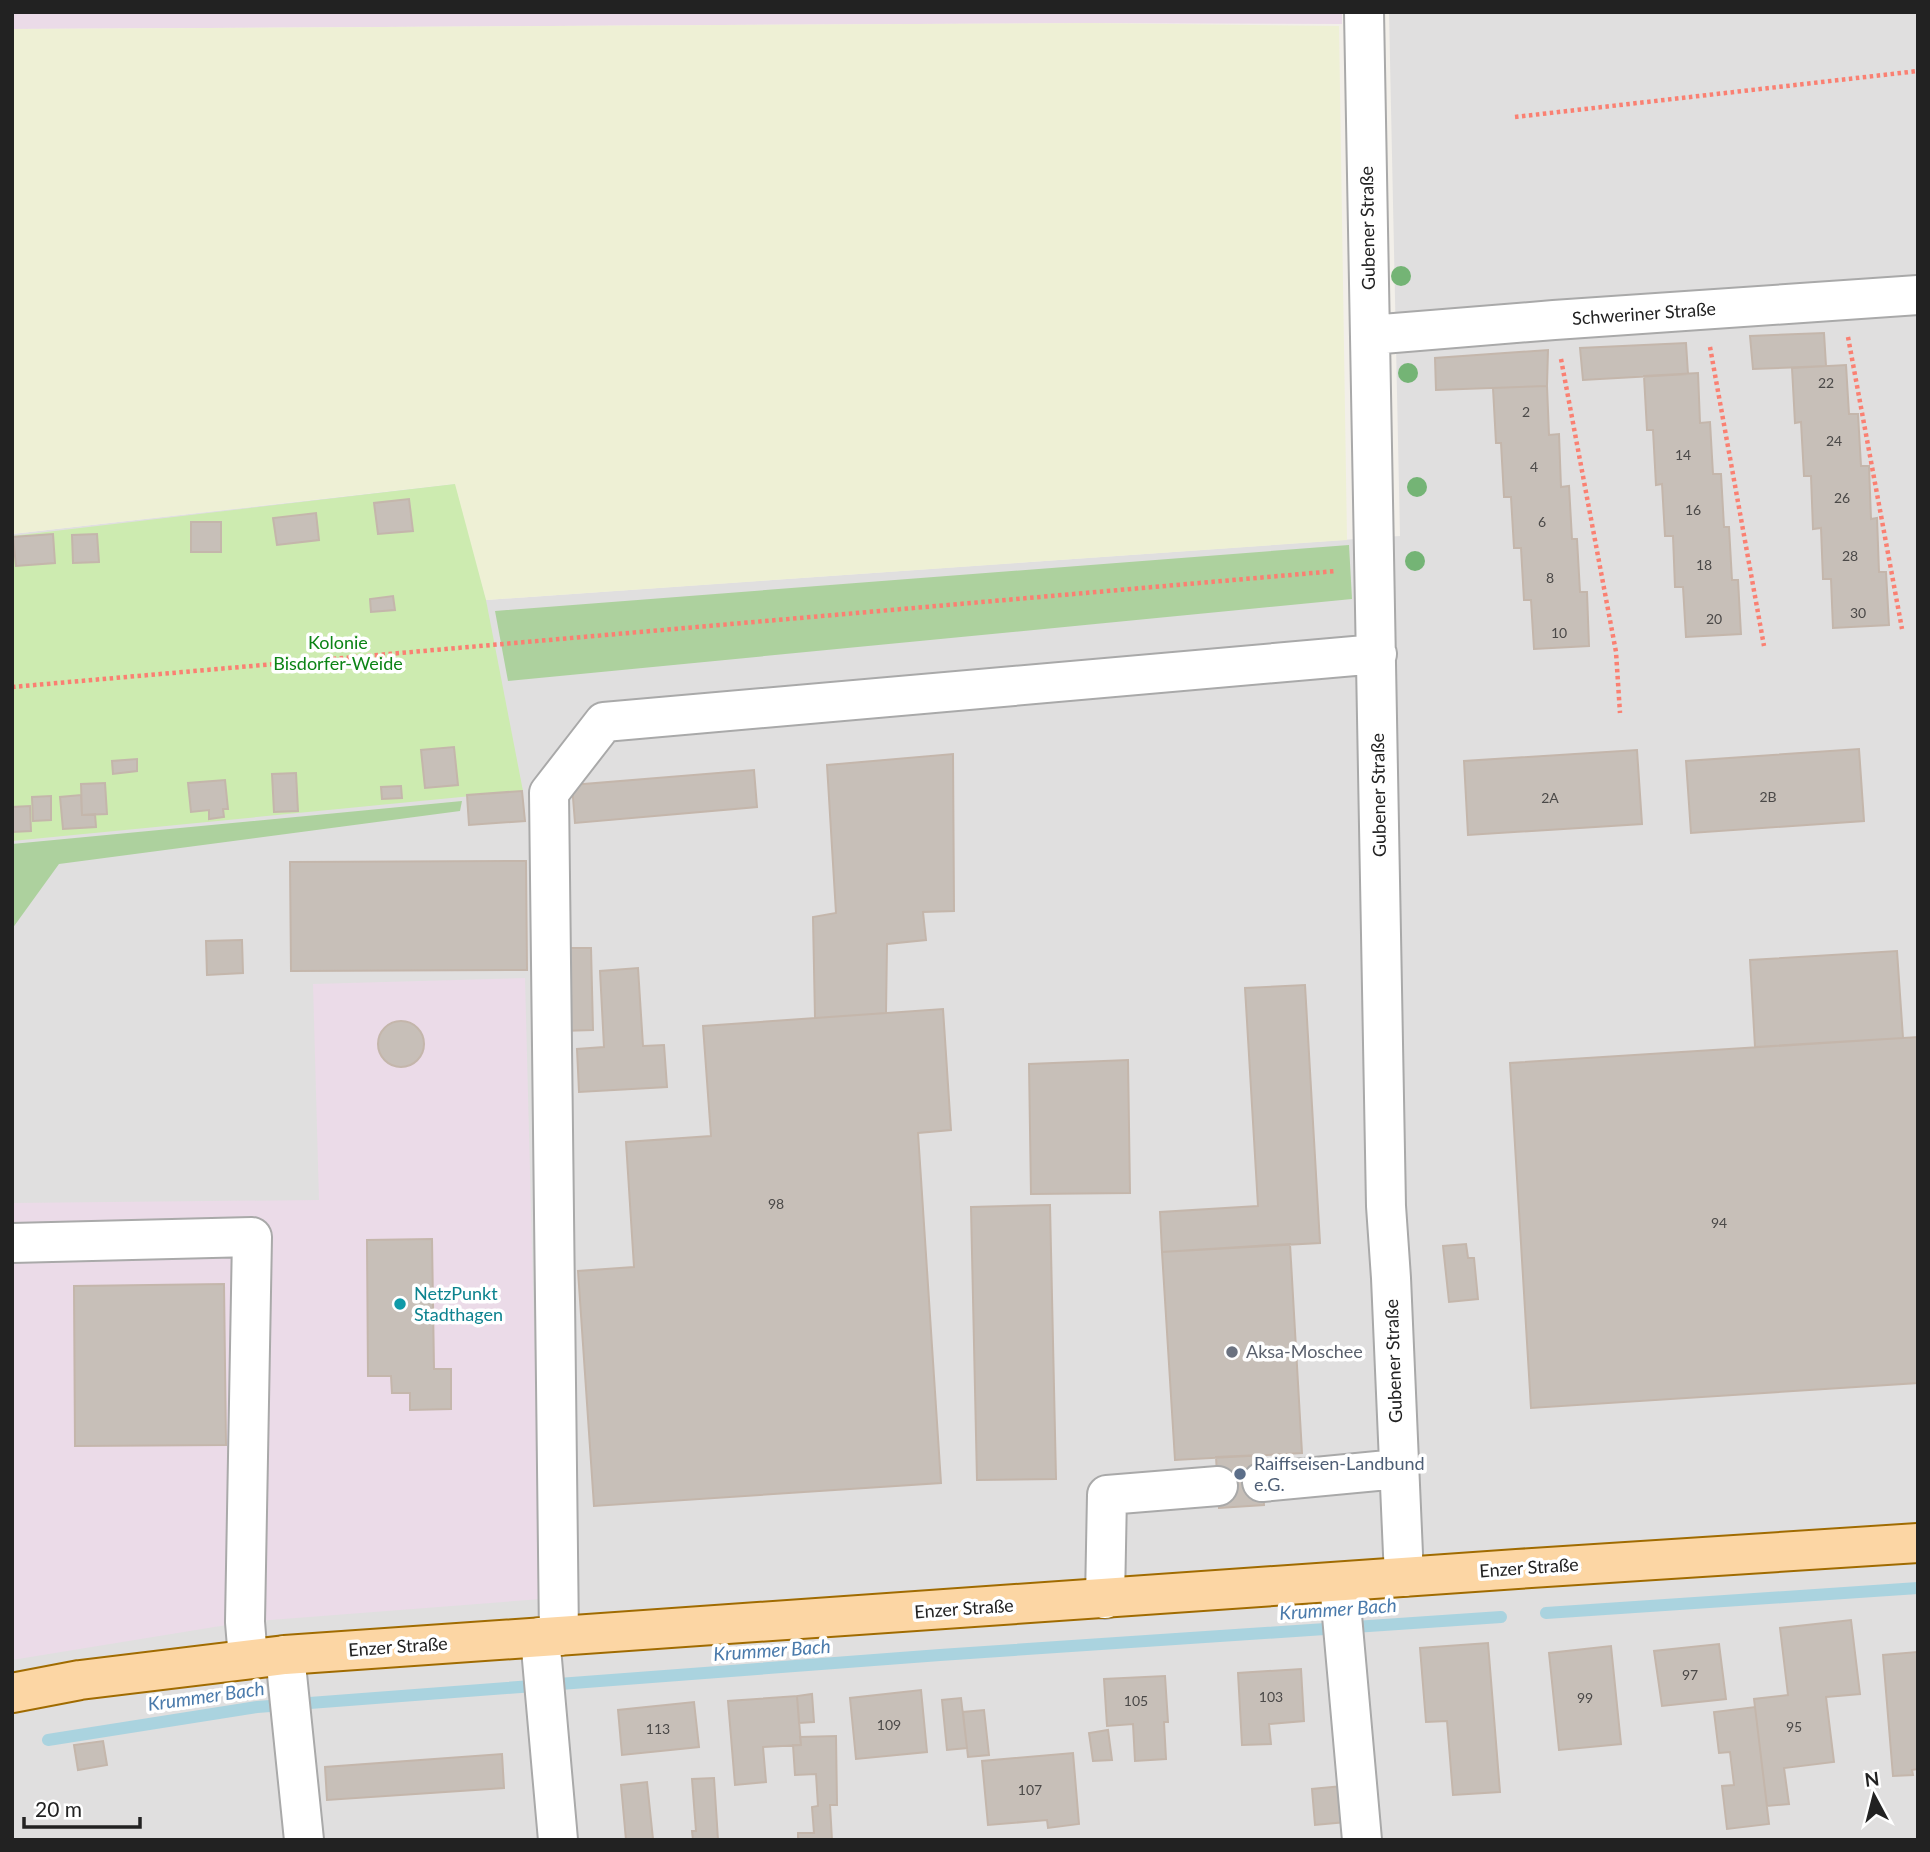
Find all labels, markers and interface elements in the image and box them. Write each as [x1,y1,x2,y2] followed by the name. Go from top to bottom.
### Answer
[1355,166,1379,290] street label: Gubener Straße
[1571,297,1717,329] street label: Schweriner Straße
[1818,374,1834,391] house number: 22
[1522,403,1530,420] house number: 2
[1826,432,1842,449] house number: 24
[1675,446,1691,463] house number: 14
[1530,458,1538,475] house number: 4
[1834,489,1850,506] house number: 26
[1685,501,1701,518] house number: 16
[1538,513,1546,530] house number: 6
[1842,547,1858,564] house number: 28
[1696,556,1712,573] house number: 18
[1546,569,1554,586] house number: 8
[1850,604,1866,621] house number: 30
[1706,610,1722,627] house number: 20
[1551,624,1567,641] house number: 10
[273,631,403,674] park label: Kolonie Bisdorfer-Weide
[1366,733,1390,857] street label: Gubener Straße
[1759,788,1777,805] house number: 2B
[1541,789,1559,806] house number: 2A
[768,1195,784,1212] house number: 98
[1711,1214,1727,1231] house number: 94
[414,1282,503,1325] place label: NetzPunkt Stadthagen
[392,1296,408,1312] marker: NetzPunkt Stadthagen
[1380,1299,1406,1423] street label: Gubener Straße
[1246,1340,1363,1362] place label: Aksa-Moschee
[1224,1344,1240,1360] marker: Aksa-Moschee
[1254,1452,1425,1495] place label: Raiffseisen-Landbund e.G.
[1232,1466,1248,1482] marker: Raiffseisen-Landbund e.G.
[1479,1553,1579,1581] street label: Enzer Straße
[1279,1593,1397,1624] water label: Krummer Bach
[914,1594,1014,1622] street label: Enzer Straße
[348,1632,448,1660] street label: Enzer Straße
[713,1634,831,1665] water label: Krummer Bach
[1682,1666,1698,1683] house number: 97
[146,1676,266,1715] water label: Krummer Bach
[1259,1688,1283,1705] house number: 103
[1577,1689,1593,1706] house number: 99
[1124,1692,1148,1709] house number: 105
[877,1716,901,1733] house number: 109
[1786,1718,1802,1735] house number: 95
[646,1720,670,1737] house number: 113
[1839,1761,1909,1831] north arrow
[1863,1766,1881,1791] text: N
[1018,1781,1042,1798] house number: 107
[24,1786,140,1830] scale bar
[35,1796,82,1821] text: 20 m

